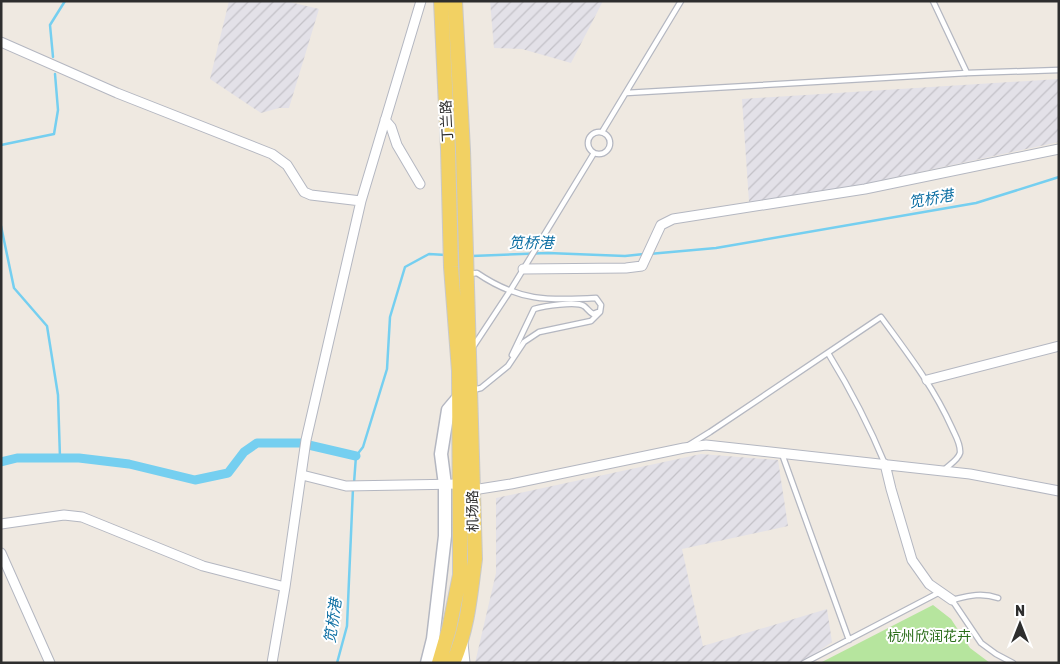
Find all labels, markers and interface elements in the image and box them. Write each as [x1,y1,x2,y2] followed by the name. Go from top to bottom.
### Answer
[437,100,457,142] street label: 丁兰路
[907,186,957,212] water label: 笕桥港
[508,234,555,252] water label: 笕桥港
[464,490,482,532] street label: 机场路
[321,595,345,645] water label: 笕桥港
[995,599,1045,649] north arrow
[1015,603,1025,620] text: N
[887,628,971,645] park label: 杭州欣润花卉

